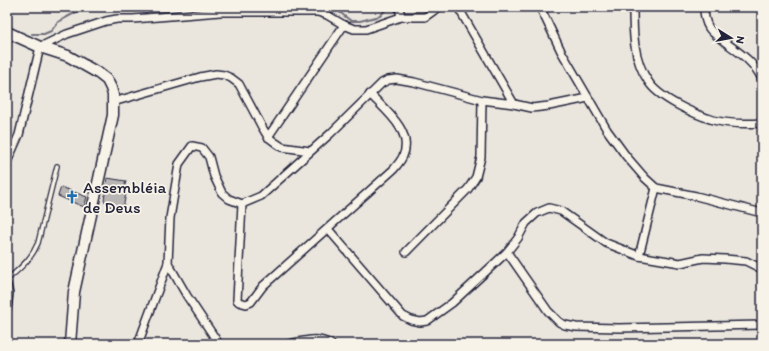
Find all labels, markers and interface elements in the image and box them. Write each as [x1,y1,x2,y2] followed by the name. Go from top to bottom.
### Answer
[711,18,751,58] north arrow
[733,35,747,45] text: N
[83,177,167,217] place label: Assembléia de Deus
[64,189,80,205] church icon: Assembléia de Deus

